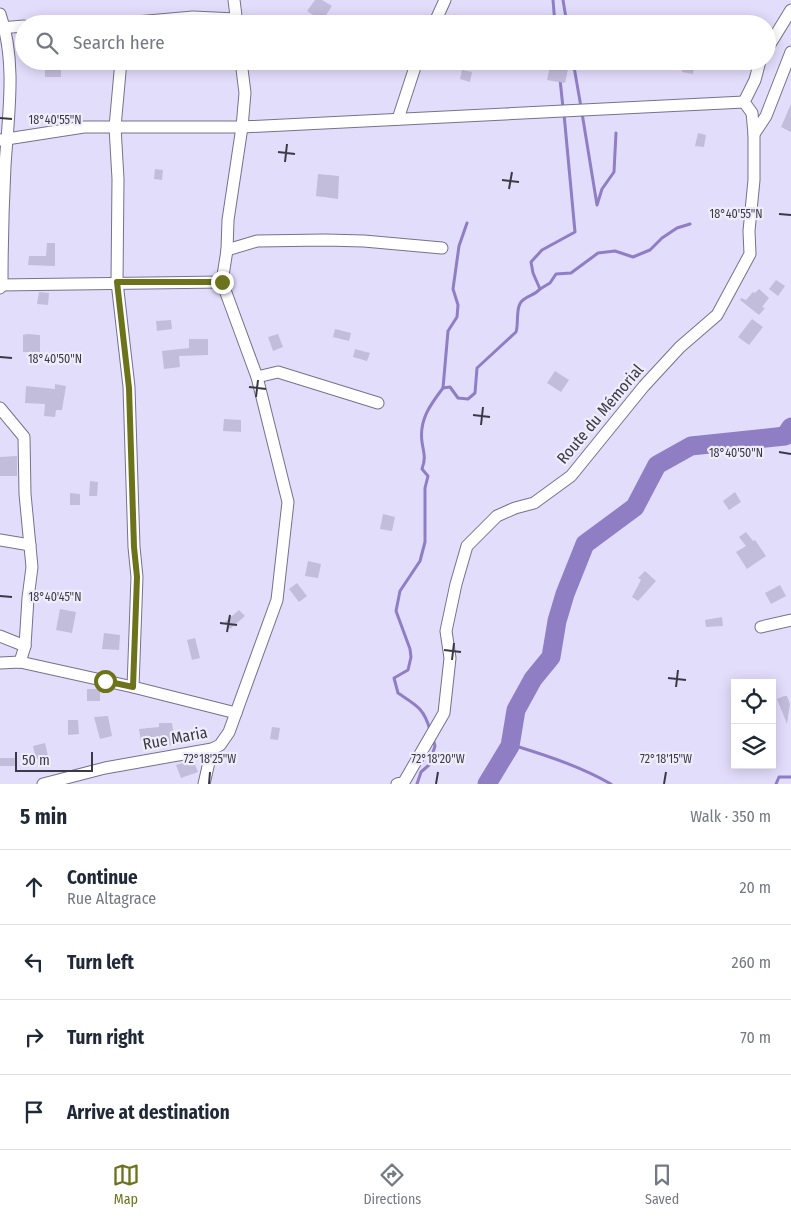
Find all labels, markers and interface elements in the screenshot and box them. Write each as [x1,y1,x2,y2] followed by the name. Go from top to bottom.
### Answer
[15,15,776,70] search box
[33,29,61,57] icon: search
[73,31,165,54] text: Search here
[28,113,82,127] text: 18°40'55"N
[709,207,763,221] text: 18°40'55"N
[211,271,234,294] route end
[28,352,82,366] text: 18°40'50"N
[553,360,647,468] street label: Route du Mémorial
[709,446,763,460] text: 18°40'50"N
[29,590,81,604] text: 18°40'45"N
[94,670,117,693] route start
[731,679,776,769] map controls
[731,679,776,724] button: locate
[141,722,209,754] street label: Rue Maria
[731,724,776,769] button: layers
[15,749,92,772] scale bar
[22,752,50,769] text: 50 m
[184,752,236,766] text: 72°18'25"W
[411,752,465,766] text: 72°18'20"W
[640,752,692,766] text: 72°18'15"W
[20,804,67,830] text: 5 min
[690,807,771,826] text: Walk · 350 m
[67,866,138,889] text: Continue
[20,873,48,901] icon: ahead
[740,878,771,897] text: 20 m
[67,889,156,908] text: Rue Altagrace
[20,948,48,976] icon: left
[67,951,134,974] text: Turn left
[732,953,771,972] text: 260 m
[20,1023,48,1051] icon: right
[67,1026,144,1049] text: Turn right
[740,1028,771,1047] text: 70 m
[20,1098,48,1126] icon: arrive
[67,1101,230,1124] text: Arrive at destination
[112,1161,140,1208] tab: Map
[363,1161,421,1208] tab: Directions
[645,1161,679,1208] tab: Saved

